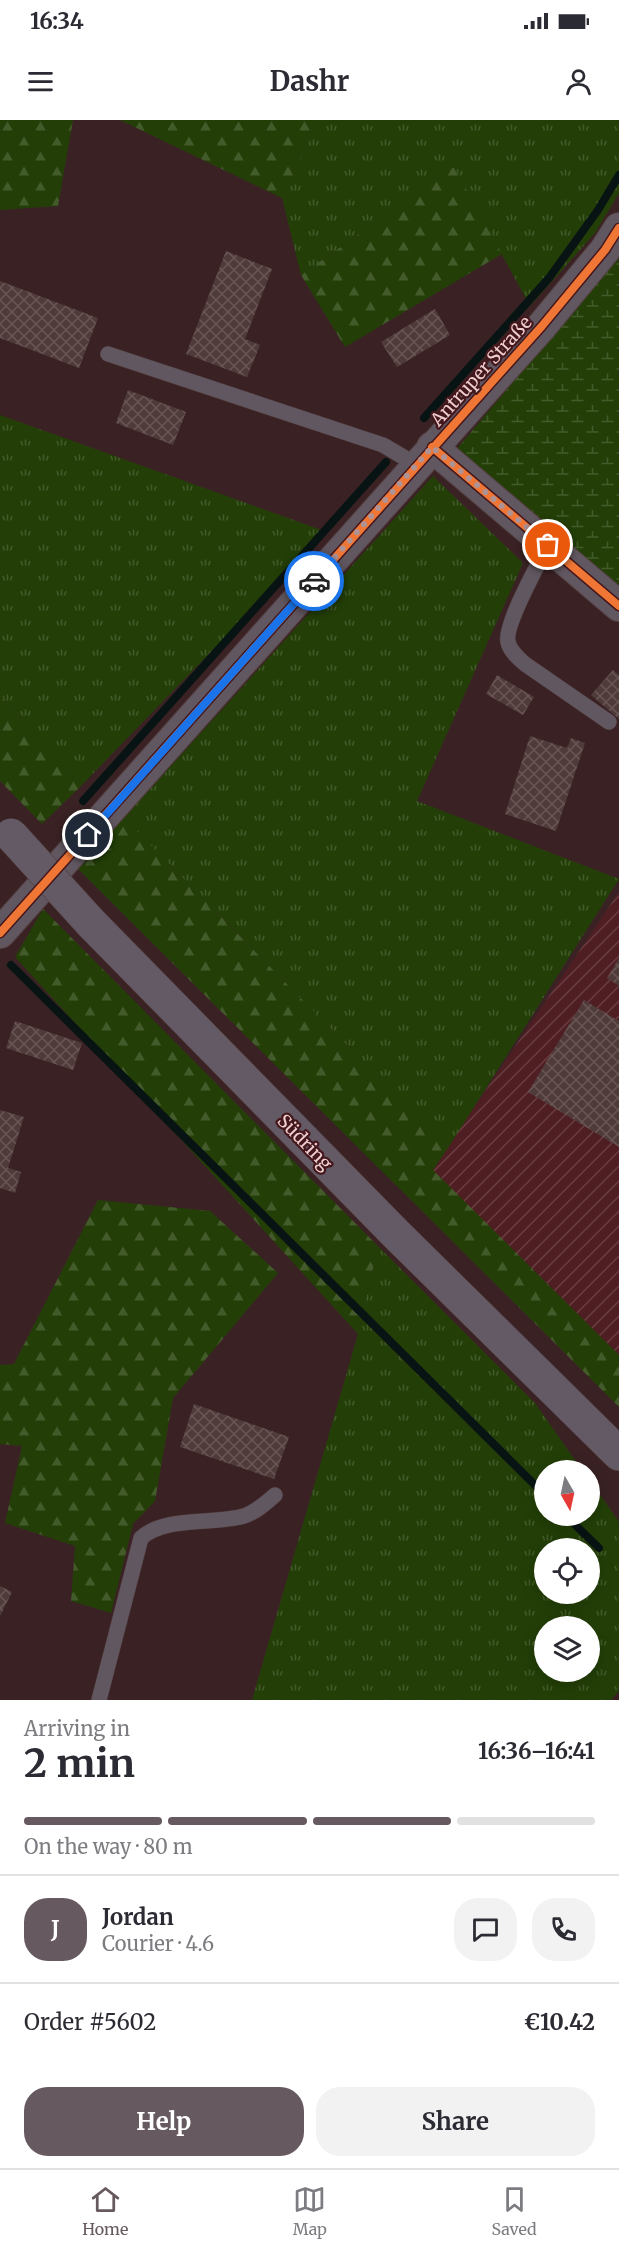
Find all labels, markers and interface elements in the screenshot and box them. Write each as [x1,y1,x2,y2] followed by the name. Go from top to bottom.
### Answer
[30,7,84,35] text: 16:34
[270,64,349,98] text: Dashr
[24,65,57,98] icon: menu
[562,65,595,98] icon: person
[425,311,537,432] street label: Antruper Straße
[522,519,573,570] pin
[531,528,564,561] icon: bag
[284,551,344,611] courier
[298,565,331,598] icon: car
[62,809,113,860] pin
[71,818,104,851] icon: home
[273,1109,337,1175] street label: Südring
[534,1460,600,1526] north arrow
[534,1460,600,1682] map controls
[534,1538,600,1604] button: locate
[534,1616,600,1682] button: layers
[24,1716,130,1741] text: Arriving in
[478,1737,595,1765] text: 16:36–16:41
[24,1739,135,1788] text: 2 min
[24,1834,193,1859] text: On the way · 80 m
[454,1898,517,1961] button: chat
[532,1898,595,1961] button: phone
[102,1903,174,1931] text: Jordan
[51,1915,60,1943] text: J
[102,1931,214,1956] text: Courier · 4.6
[24,2008,156,2036] text: Order #5602
[524,2008,595,2036] text: €10.42
[24,2087,304,2156] button: Help
[316,2087,595,2156] button: Share
[82,2183,128,2239] tab: Home
[293,2183,327,2239] tab: Map
[491,2183,537,2239] tab: Saved

